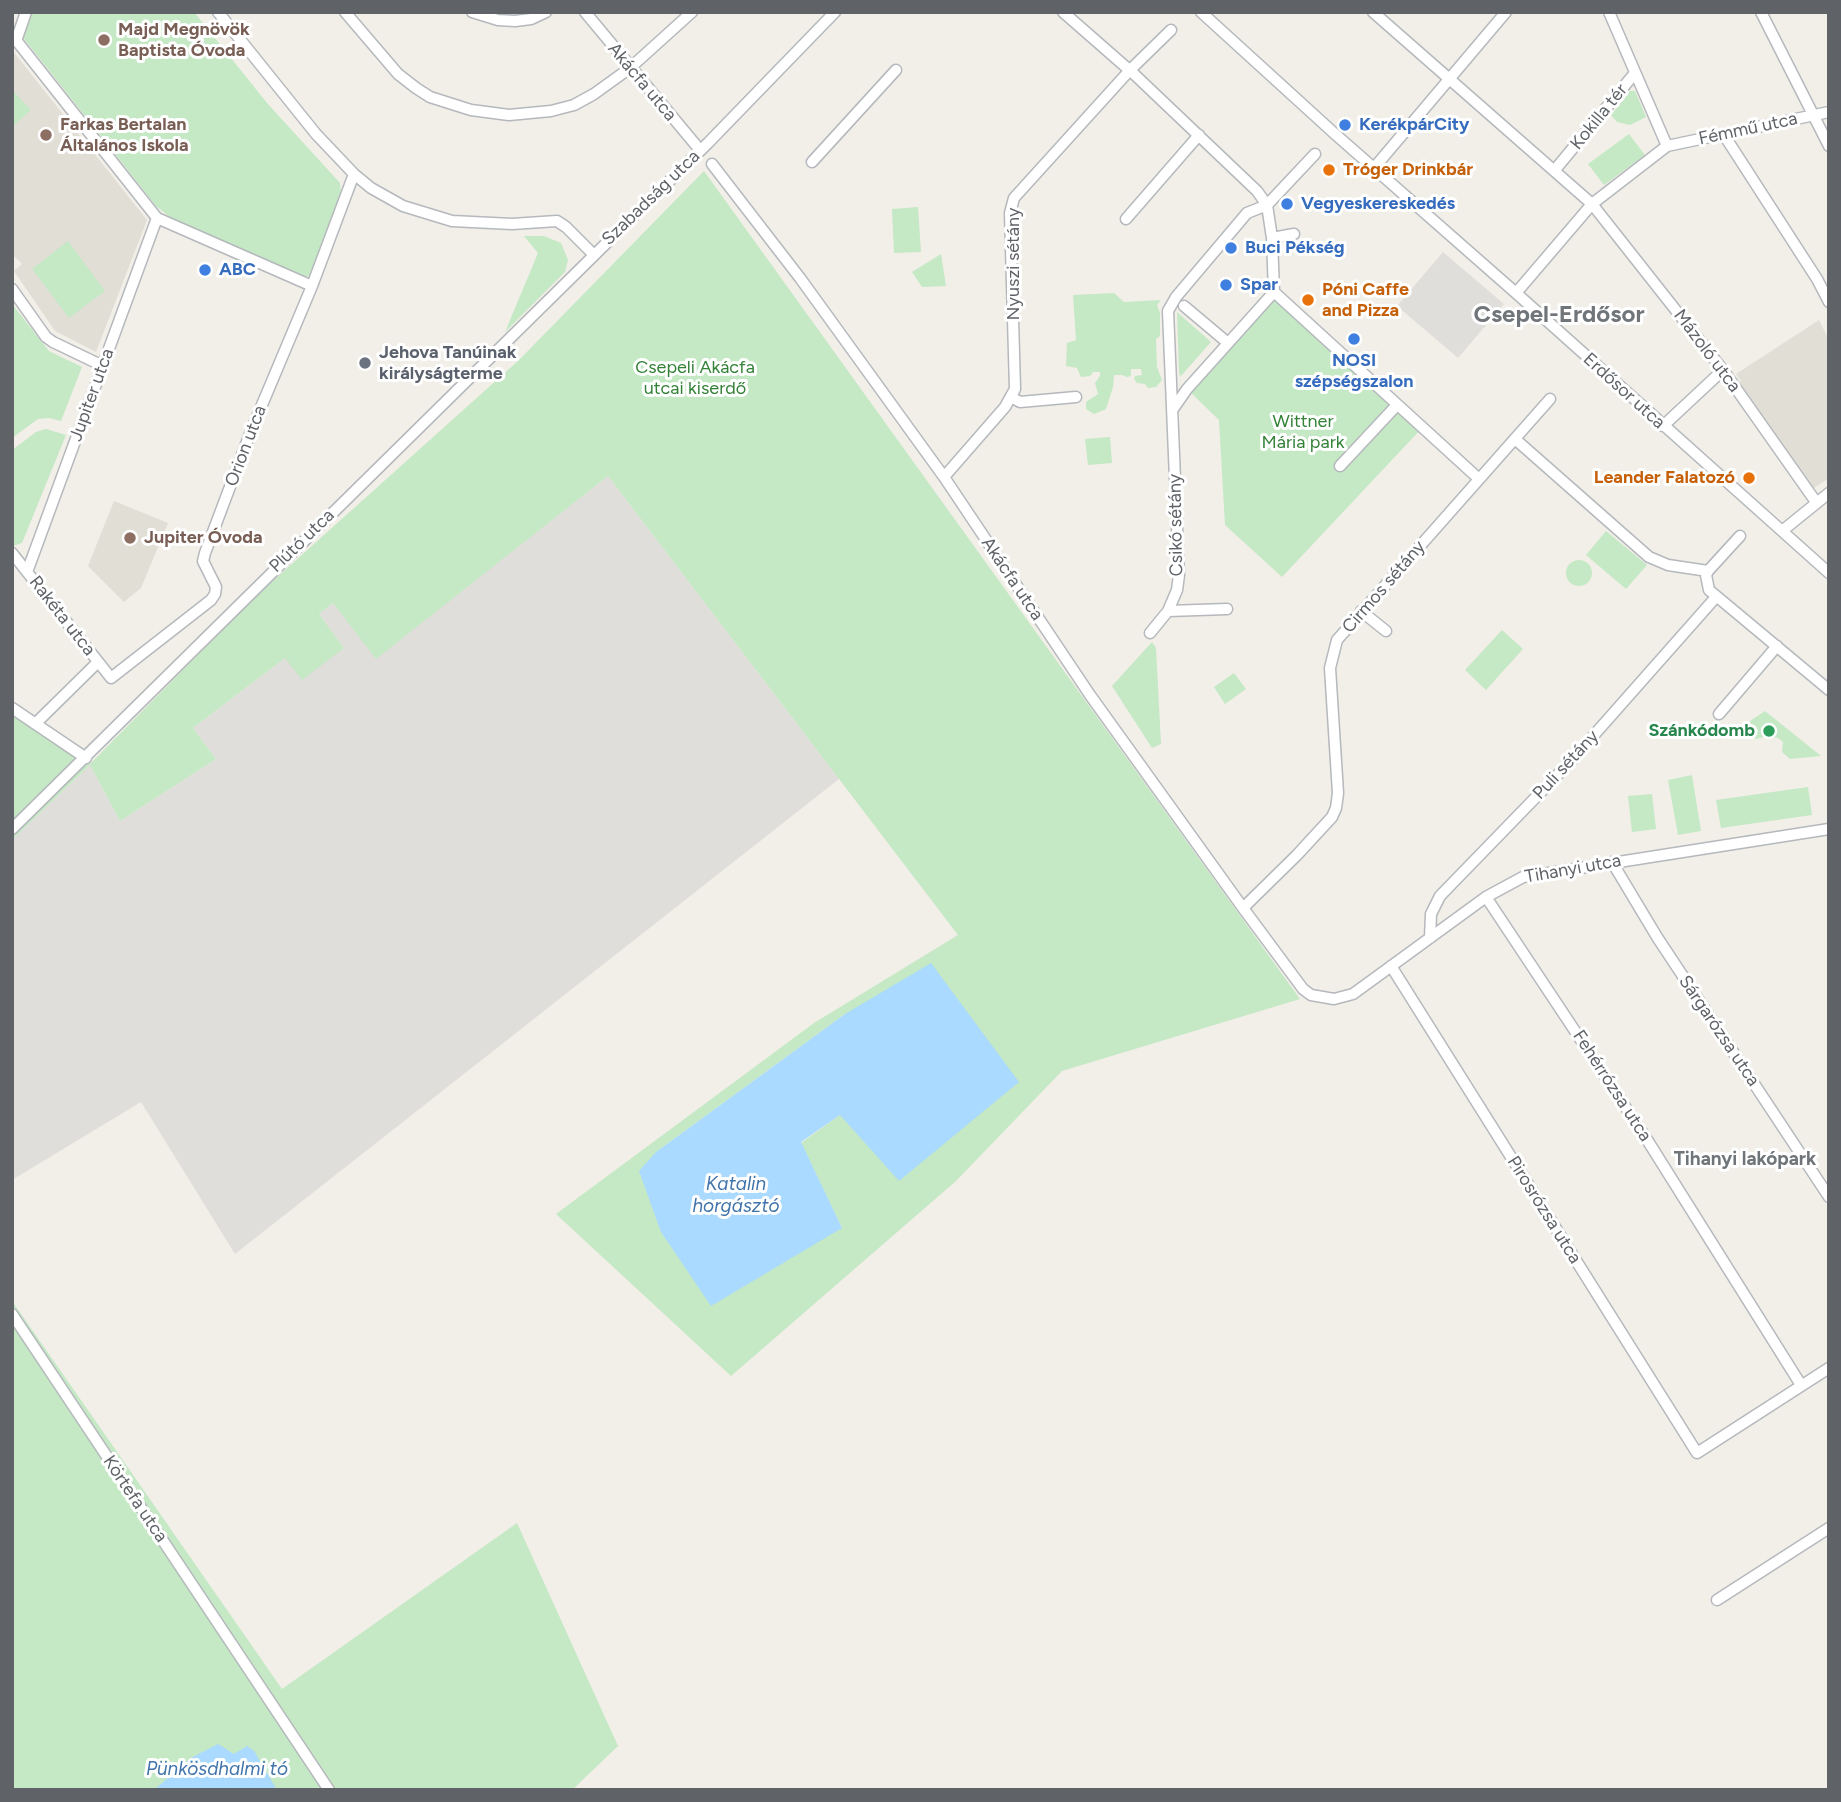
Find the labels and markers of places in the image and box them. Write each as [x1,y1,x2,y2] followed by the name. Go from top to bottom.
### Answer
[118,19,250,61] place label: Majd Megnövök Baptista Óvoda
[96,32,112,48] marker: Majd Megnövök Baptista Óvoda
[60,114,189,156] place label: Farkas Bertalan Általános Iskola
[1359,114,1469,136] place label: KerékpárCity
[1337,117,1353,133] marker: KerékpárCity
[38,127,54,143] marker: Farkas Bertalan Általános Iskola
[1343,159,1473,181] place label: Tróger Drinkbár
[1321,162,1337,178] marker: Tróger Drinkbár
[1301,193,1455,215] place label: Vegyeskereskedés
[1279,196,1295,212] marker: Vegyeskereskedés
[1245,237,1345,259] place label: Buci Pékség
[1223,240,1239,256] marker: Buci Pékség
[219,259,256,281] place label: ABC
[197,262,213,278] marker: ABC
[1240,274,1278,296] place label: Spar
[1218,277,1234,293] marker: Spar
[1322,279,1409,322] place label: Póni Caffe and Pizza
[1300,292,1316,308] marker: Póni Caffe and Pizza
[1346,331,1362,347] marker: NOSI szépségszalon
[379,342,516,384] place label: Jehova Tanúinak királyságterme
[1295,350,1413,392] place label: NOSI szépségszalon
[357,355,373,371] marker: Jehova Tanúinak királyságterme
[1594,467,1735,489] place label: Leander Falatozó
[1741,470,1757,486] marker: Leander Falatozó
[144,527,262,549] place label: Jupiter Óvoda
[122,530,138,546] marker: Jupiter Óvoda
[1648,720,1755,742] place label: Szánkódomb
[1761,723,1777,739] marker: Szánkódomb

